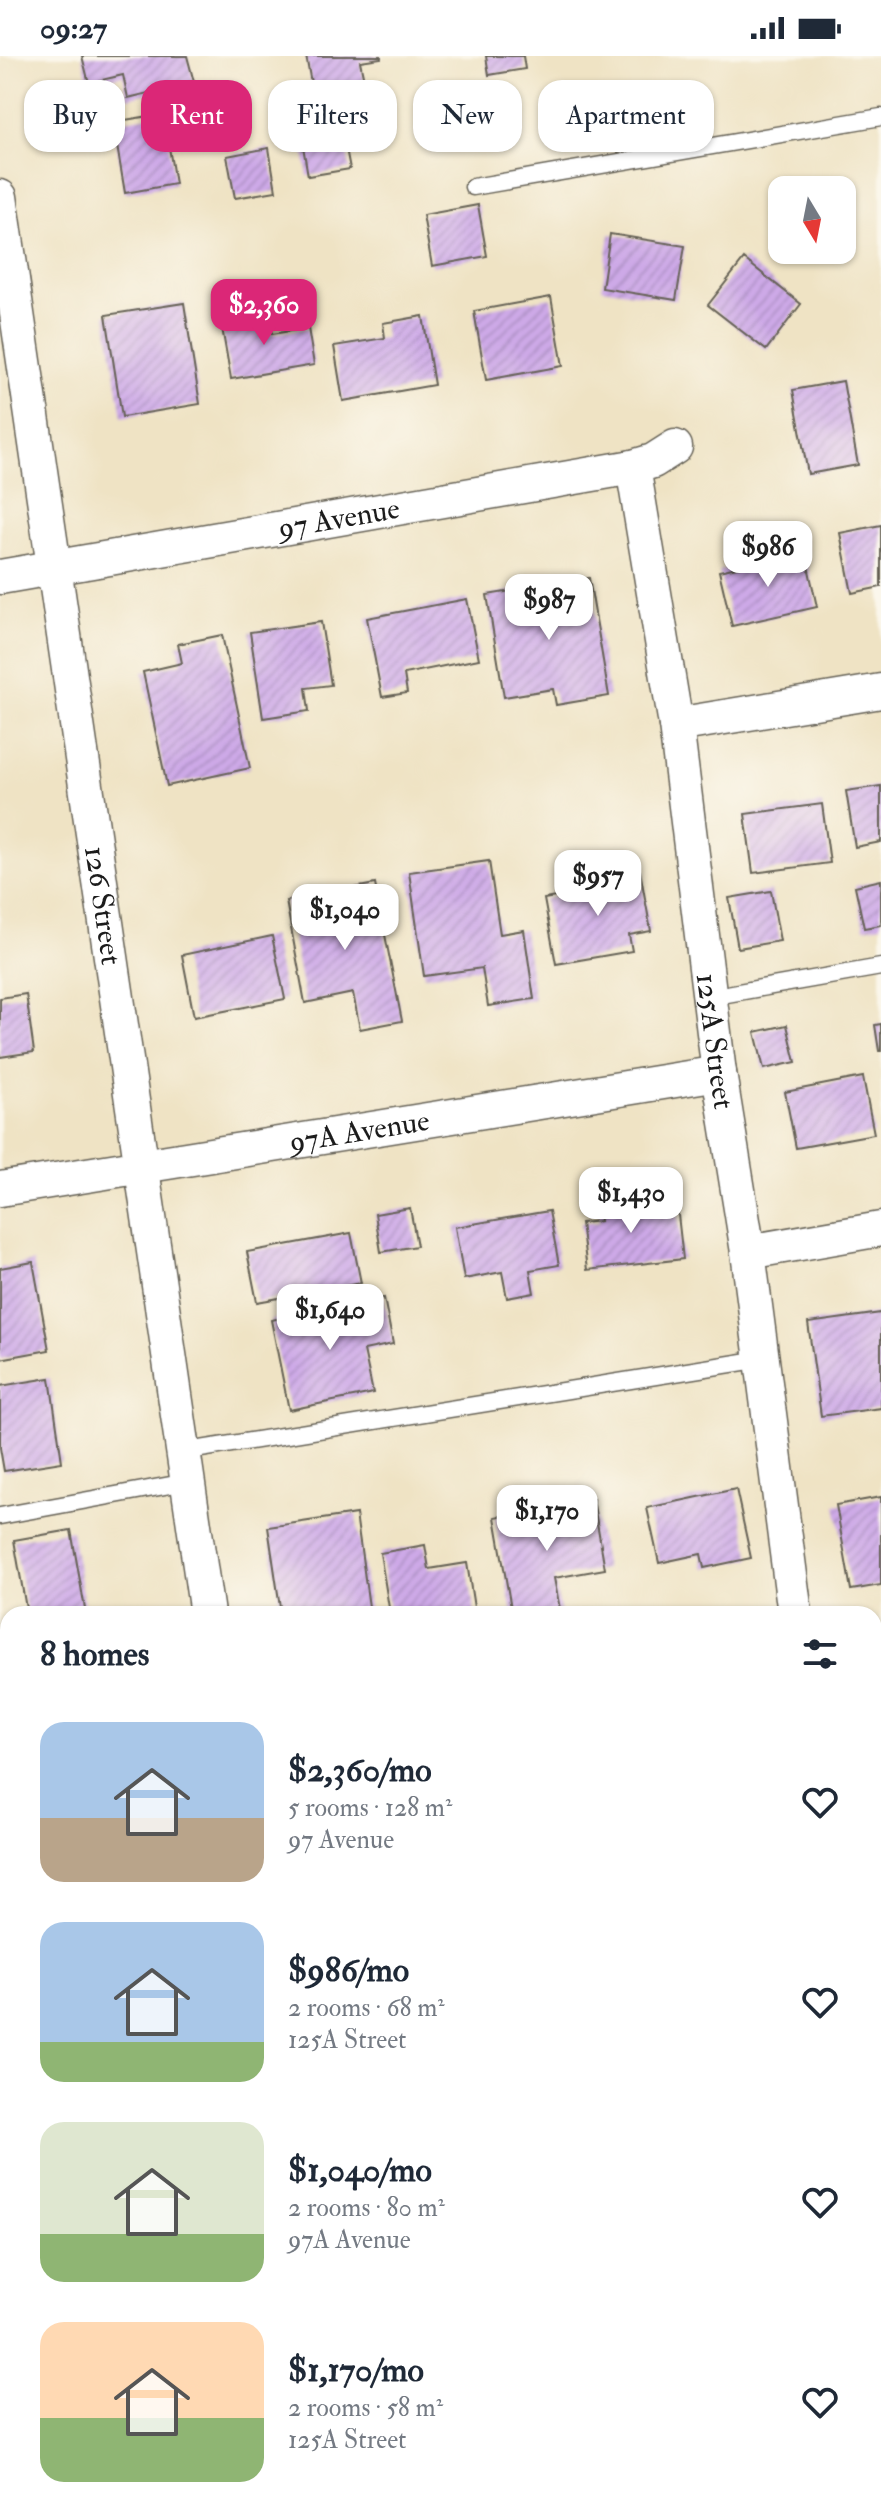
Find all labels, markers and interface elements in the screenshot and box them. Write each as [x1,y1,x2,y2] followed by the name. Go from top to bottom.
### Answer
[40,10,107,47] text: 09:27
[24,80,125,152] chip: Buy
[141,80,252,152] chip: Rent
[268,80,397,152] chip: Filters
[413,80,522,152] chip: New
[538,80,714,152] chip: Apartment
[768,176,856,264] north arrow
[768,176,856,264] map controls
[199,279,329,347] pin: $2,360
[229,289,299,321] text: $2,360
[273,489,402,547] street label: 97 Avenue
[721,521,815,589] pin: $986
[741,531,795,563] text: $986
[502,574,596,642] pin: $987
[523,584,575,616] text: $987
[77,844,130,968] street label: 126 Street
[551,850,645,918] pin: $957
[572,860,624,892] text: $957
[280,884,410,952] pin: $1,040
[310,894,380,926] text: $1,040
[688,971,743,1112] street label: 125A Street
[285,1101,432,1161] street label: 97A Avenue
[566,1167,696,1235] pin: $1,430
[597,1177,665,1209] text: $1,430
[265,1284,395,1352] pin: $1,640
[295,1294,365,1326] text: $1,640
[482,1485,612,1553] pin: $1,170
[515,1495,579,1527] text: $1,170
[798,1632,842,1676] icon: filters
[40,1633,149,1676] text: 8 homes
[288,1749,432,1792] text: $2,360/mo
[104,1754,200,1850] icon: home
[798,1780,842,1824] icon: heart
[288,1792,452,1824] text: 5 rooms · 128 m²
[288,1824,394,1856] text: 97 Avenue
[288,1949,409,1992] text: $986/mo
[104,1954,200,2050] icon: home
[798,1980,842,2024] icon: heart
[288,1992,445,2024] text: 2 rooms · 68 m²
[288,2024,406,2056] text: 125A Street
[288,2149,432,2192] text: $1,040/mo
[104,2154,200,2250] icon: home
[798,2180,842,2224] icon: heart
[288,2192,445,2224] text: 2 rooms · 80 m²
[288,2224,411,2256] text: 97A Avenue
[288,2349,424,2392] text: $1,170/mo
[104,2354,200,2450] icon: home
[798,2380,842,2424] icon: heart
[288,2392,443,2424] text: 2 rooms · 58 m²
[288,2424,406,2456] text: 125A Street

